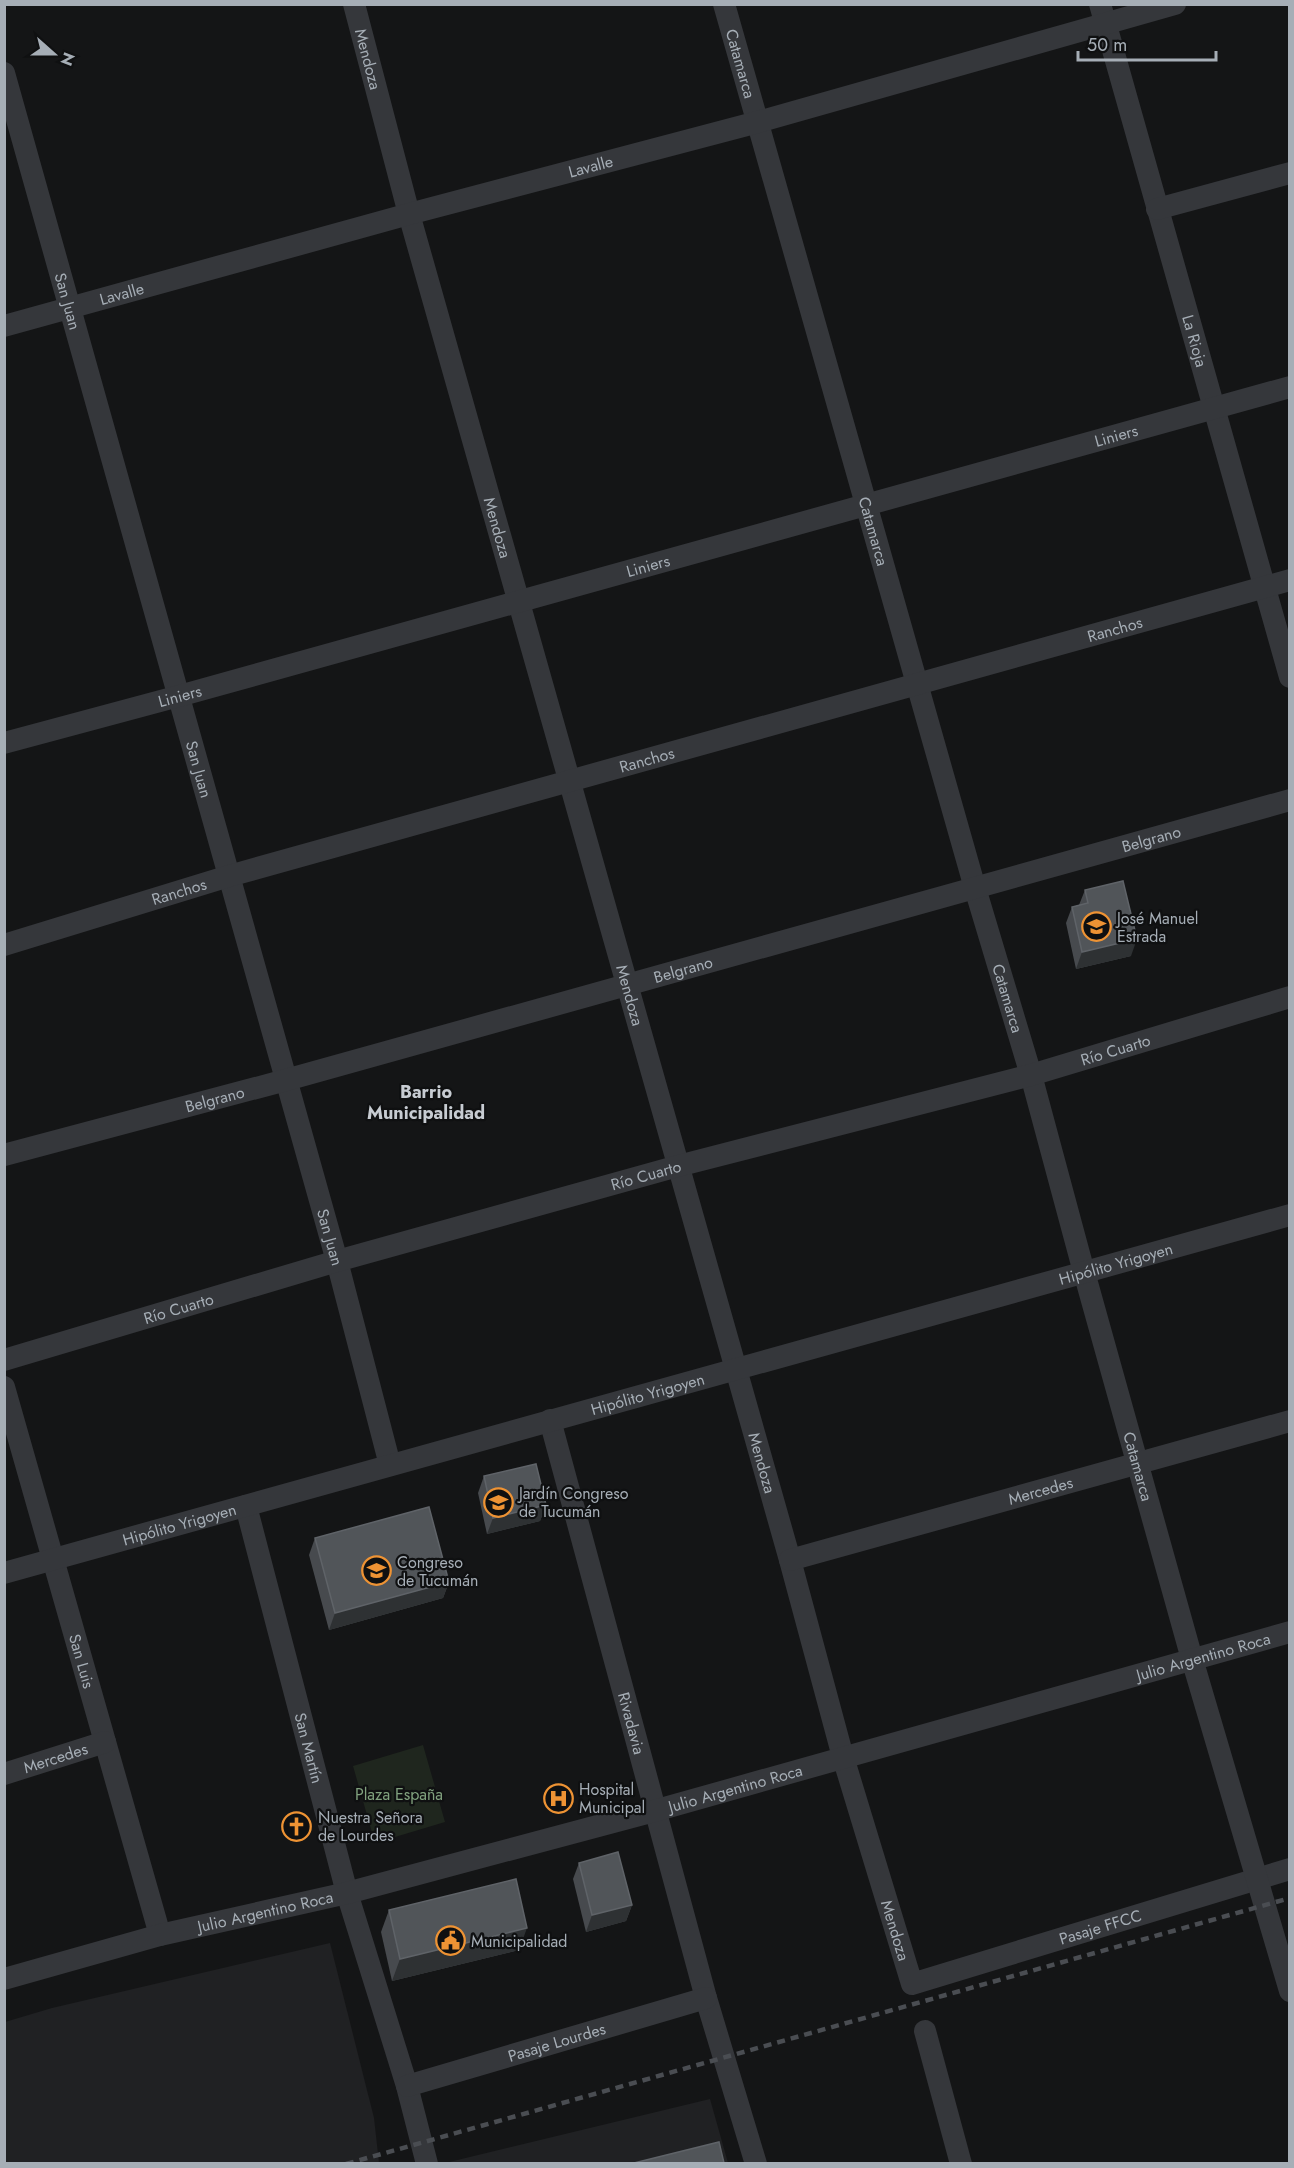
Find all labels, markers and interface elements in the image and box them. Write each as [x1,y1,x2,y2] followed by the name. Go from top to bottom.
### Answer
[24,24,84,84] north arrow
[1078,24,1216,62] scale bar
[349,26,387,92] street label: Mendoza
[720,26,762,101] street label: Catamarca
[1087,32,1127,58] text: 50 m
[55,49,81,69] text: N
[566,149,615,183] street label: Lavalle
[49,270,87,332] street label: San Juan
[97,276,146,311] street label: Lavalle
[1177,312,1213,370] street label: La Rioja
[1092,418,1141,452] street label: Liniers
[478,494,517,561] street label: Mendoza
[853,494,894,568] street label: Catamarca
[624,549,672,583] street label: Liniers
[1085,610,1145,648] street label: Ranchos
[155,679,204,713] street label: Liniers
[180,738,218,800] street label: San Juan
[616,741,677,778] street label: Ranchos
[1119,819,1184,858] street label: Belgrano
[149,872,209,911] street label: Ranchos
[1115,907,1198,948] place label: José Manuel Estrada
[1080,911,1112,943] school or university icon: José Manuel Estrada
[651,950,715,988] street label: Belgrano
[987,961,1029,1036] street label: Catamarca
[611,962,650,1028] street label: Mendoza
[1078,1028,1153,1071] street label: Río Cuarto
[367,1079,485,1126] district label: Barrio Municipalidad
[183,1080,247,1118] street label: Belgrano
[608,1154,684,1196] street label: Río Cuarto
[311,1206,349,1268] street label: San Juan
[1056,1237,1175,1290] street label: Hipólito Yrigoyen
[141,1287,216,1329] street label: Río Cuarto
[588,1367,707,1421] street label: Hipólito Yrigoyen
[1118,1429,1159,1504] street label: Catamarca
[743,1430,782,1496] street label: Mendoza
[1006,1470,1075,1510] street label: Mercedes
[517,1482,629,1523] place label: Jardín Congreso de Tucumán
[482,1486,514,1518] school or university icon: Jardín Congreso de Tucumán
[120,1497,239,1551] street label: Hipólito Yrigoyen
[397,1551,478,1592] place label: Congreso de Tucumán
[360,1555,392,1587] school or university icon: Congreso de Tucumán
[1132,1627,1273,1687] street label: Julio Argentino Roca
[63,1631,101,1691] street label: San Luis
[612,1689,651,1757] street label: Rivadavia
[289,1710,329,1786] street label: San Martín
[20,1737,91,1779] street label: Mercedes
[664,1758,805,1818] street label: Julio Argentino Roca
[579,1778,645,1819] place label: Hospital Municipal
[542,1782,574,1814] hospital icon: Hospital Municipal
[355,1783,443,1806] park label: Plaza España
[318,1806,423,1847] place label: Nuestra Señora de Lourdes
[281,1810,313,1842] church icon: Nuestra Señora de Lourdes
[193,1885,335,1938] street label: Julio Argentino Roca
[876,1897,916,1963] street label: Mendoza
[1056,1903,1144,1950] street label: Pasaje FFCC
[434,1925,466,1957] public building icon: Municipalidad
[471,1930,567,1953] place label: Municipalidad
[505,2017,608,2067] street label: Pasaje Lourdes

